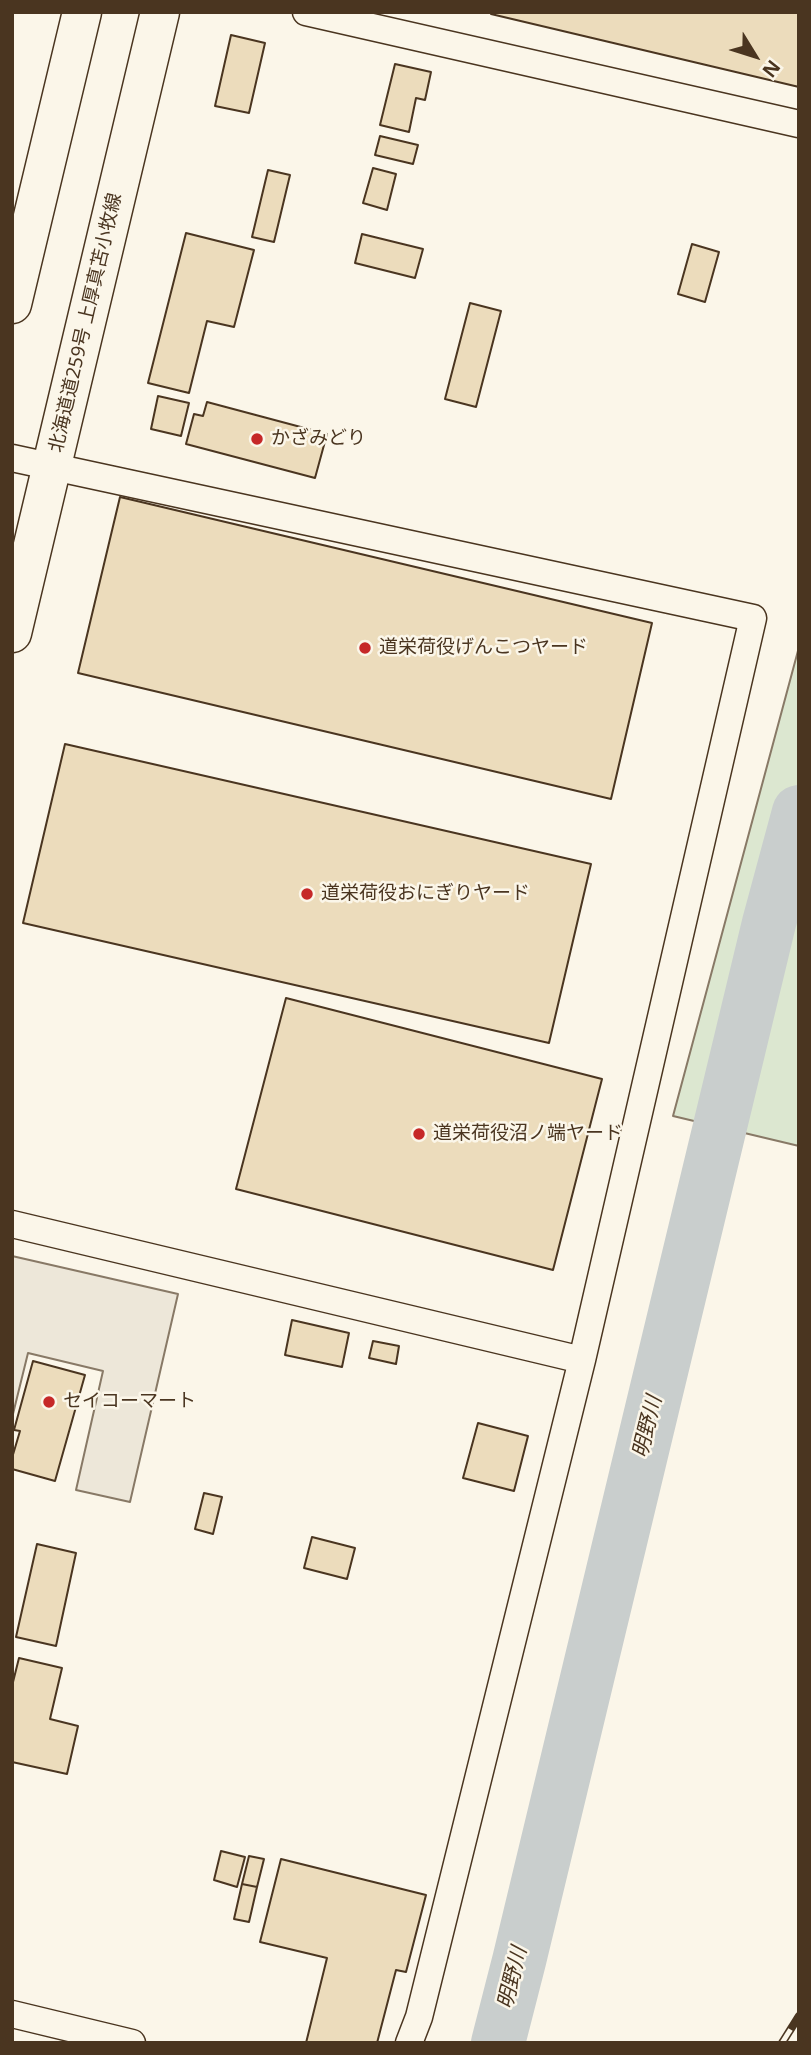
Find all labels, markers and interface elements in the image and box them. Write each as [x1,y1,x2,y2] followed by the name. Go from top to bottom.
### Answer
[720,21,790,91] north arrow
[757,55,787,83] text: N
[45,191,127,455] street label: 北海道道259号 上厚真苫小牧線
[271,428,366,450] place label: かざみどり
[249,431,265,447] marker: かざみどり
[379,637,588,659] place label: 道栄荷役げんこつヤード
[357,640,373,656] marker: 道栄荷役げんこつヤード
[321,883,530,905] place label: 道栄荷役おにぎりヤード
[299,886,315,902] marker: 道栄荷役おにぎりヤード
[433,1123,623,1145] place label: 道栄荷役沼ノ端ヤード
[411,1126,427,1142] marker: 道栄荷役沼ノ端ヤード
[63,1391,196,1413] place label: セイコーマート
[628,1393,668,1461] water label: 明野川
[41,1394,57,1410] marker: セイコーマート
[493,1944,533,2012] water label: 明野川

